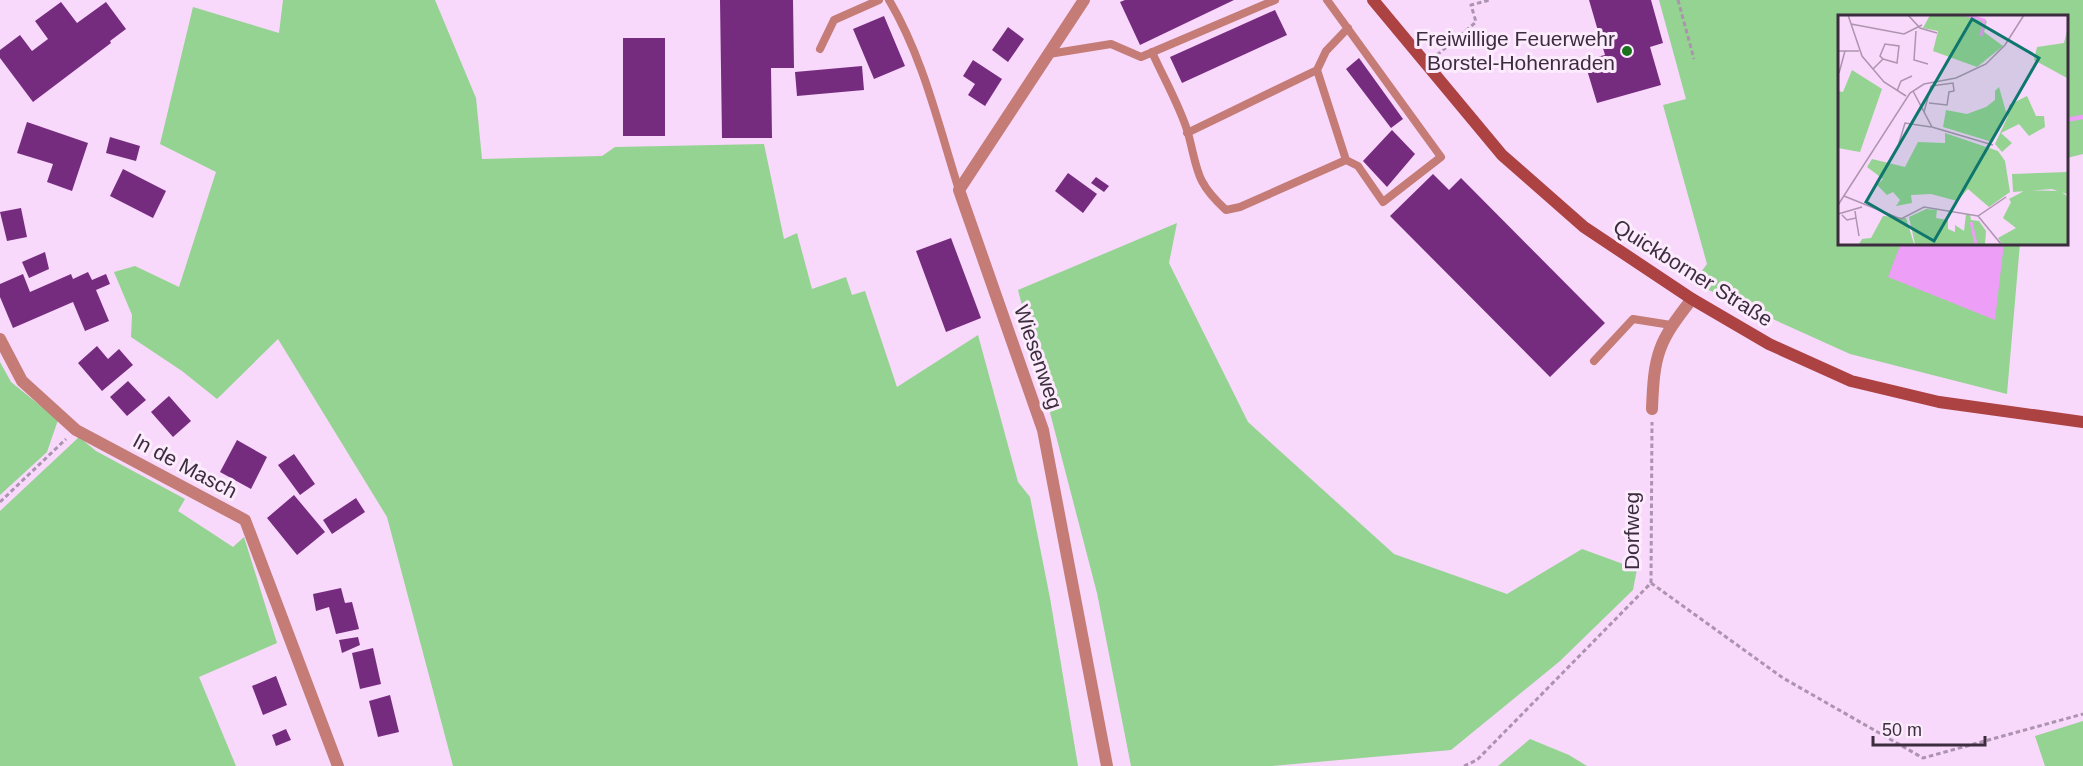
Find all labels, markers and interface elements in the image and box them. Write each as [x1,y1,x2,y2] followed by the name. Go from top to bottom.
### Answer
[1838,15,2068,244] inset map
[1415,27,1615,74] place label: Freiwillige Feuerwehr Borstel-Hohenraden
[1620,44,1634,58] marker: Freiwillige Feuerwehr Borstel-Hohenraden
[1609,214,1777,331] street label: Quickborner Straße
[1010,302,1067,412] street label: Wiesenweg
[129,429,241,503] street label: In de Masch
[1620,492,1643,570] street label: Dorfweg
[1873,709,1986,747] scale bar
[1882,720,1922,740] text: 50 m

